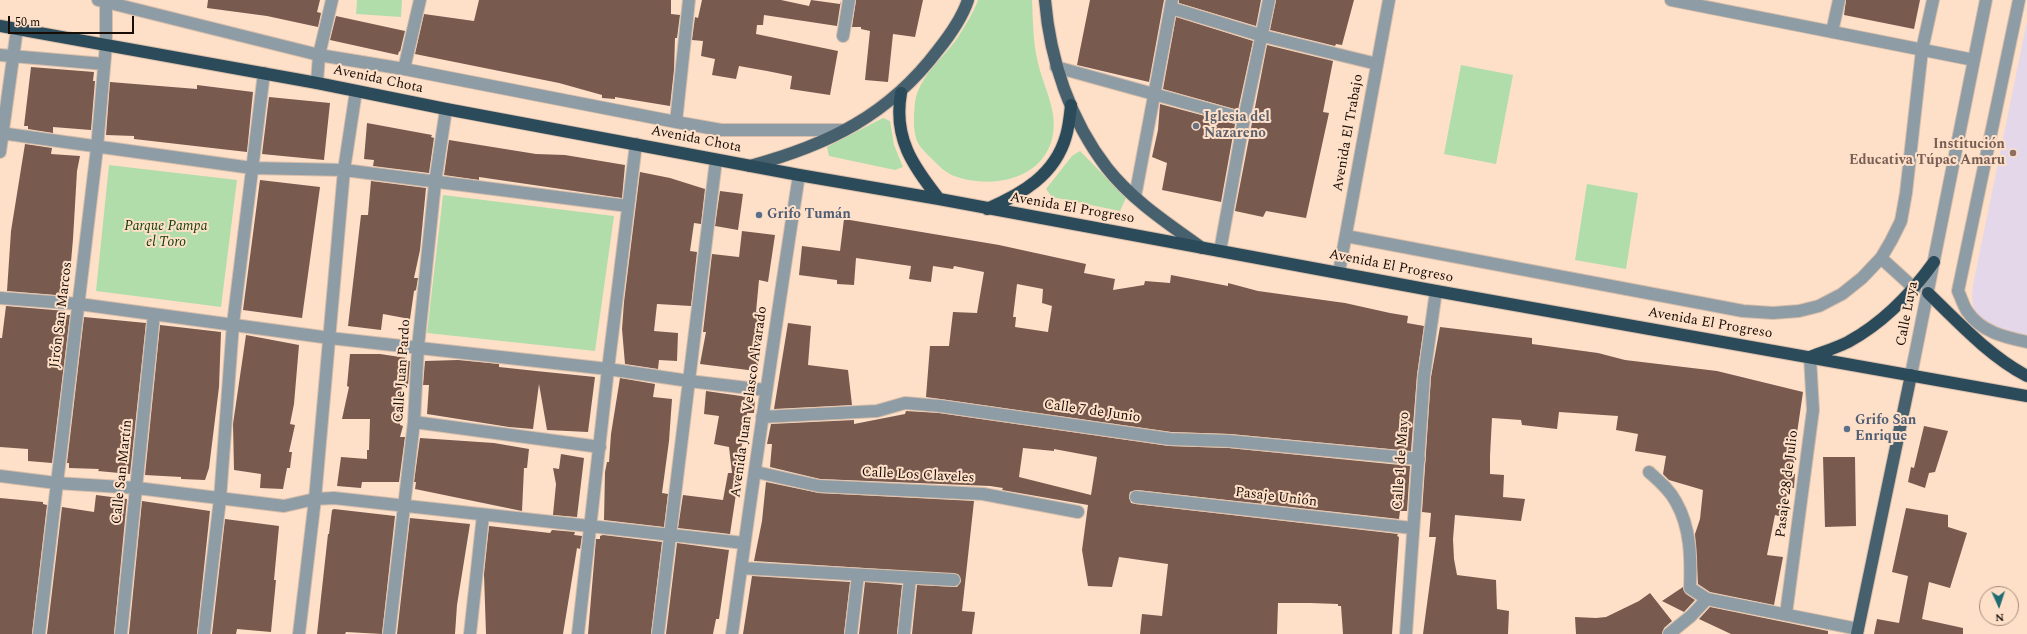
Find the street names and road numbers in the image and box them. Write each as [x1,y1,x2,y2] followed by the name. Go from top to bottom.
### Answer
[331,62,425,98] street label: Avenida Chota
[1330,73,1368,193] street label: Avenida El Trabajo
[649,123,743,157] street label: Avenida Chota
[1008,190,1136,228] street label: Avenida El Progreso
[1327,247,1455,287] street label: Avenida El Progreso
[47,261,77,369] street label: Jirón San Marcos
[1893,280,1923,348] street label: Calle Luya
[728,305,772,499] street label: Avenida Juan Velasco Alvarado
[1646,305,1774,343] street label: Avenida El Progreso
[391,319,415,423] street label: Calle Juan Pardo
[1043,397,1141,427] street label: Calle 7 de Junio
[1390,411,1414,511] street label: Calle 1 de Mayo
[109,419,137,525] street label: Calle San Martín
[1773,429,1803,539] street label: Pasaje 28 de Julio
[861,465,975,487] street label: Calle Los Claveles
[1234,485,1318,511] street label: Pasaje Unión

